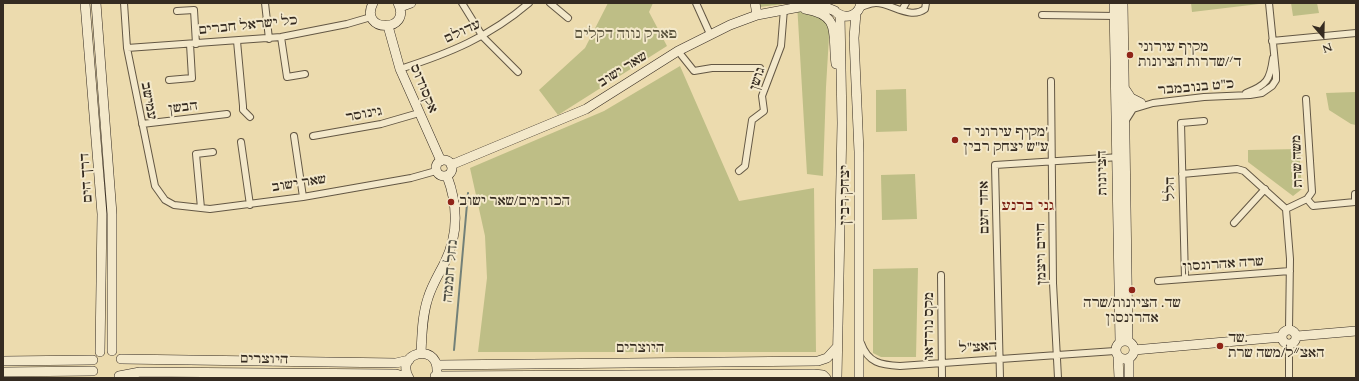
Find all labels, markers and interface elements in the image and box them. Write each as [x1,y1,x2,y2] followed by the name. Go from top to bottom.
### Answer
[198,13,298,39] street label: כל ישראל חברים
[1303,16,1343,56] north arrow
[442,17,484,47] street label: עדולם
[575,27,677,43] park label: פארק נווה דקלים
[1320,39,1334,56] text: N
[1138,40,1241,71] place label: מקיף עירוני ד׳/שדרות הציונות
[596,49,650,91] street label: שאר ישוב
[1125,50,1135,60] marker: מקיף עירוני ד׳/שדרות הציונות
[406,62,440,116] street label: אקסודוס
[747,65,769,93] street label: גושן
[1157,77,1235,99] street label: כ"ט בנובמבר
[137,81,159,121] street label: עמישב
[167,98,199,118] street label: הבשן
[344,104,384,126] street label: גינוסר
[963,125,1049,156] place label: מקיף עירוני ד' ע"ש יצחק רבין
[1289,134,1307,188] street label: משה שרת
[950,135,960,145] marker: מקיף עירוני ד' ע"ש יצחק רבין
[1095,150,1111,196] street label: הציונות
[77,153,97,203] street label: דרך הים
[838,165,854,225] street label: יצחק רבין
[271,172,327,196] street label: שאר ישוב
[1163,176,1179,202] street label: הלל
[977,180,993,234] street label: אחד העם
[459,194,570,210] place label: הכורמים/שאר ישוב
[446,197,456,207] marker: הכורמים/שאר ישוב
[1002,199,1054,215] district label: גני ברנע
[1034,223,1050,285] street label: חיים ויצמן
[440,239,462,303] water label: נחל חממה
[1182,254,1264,276] street label: שרה אהרונסון
[1127,285,1137,295] marker: שד. הציונות/שרה אהרונסון
[922,292,938,360] street label: מקס נורדאו
[1083,296,1181,327] place label: שד. הציונות/שרה אהרונסון
[1228,331,1324,362] place label: שד. האצ״ל/משה שרת
[958,339,998,357] street label: האצ"ל
[616,341,664,357] street label: היוצרים
[1215,341,1225,351] marker: שד. האצ״ל/משה שרת
[240,352,288,368] street label: היוצרים

